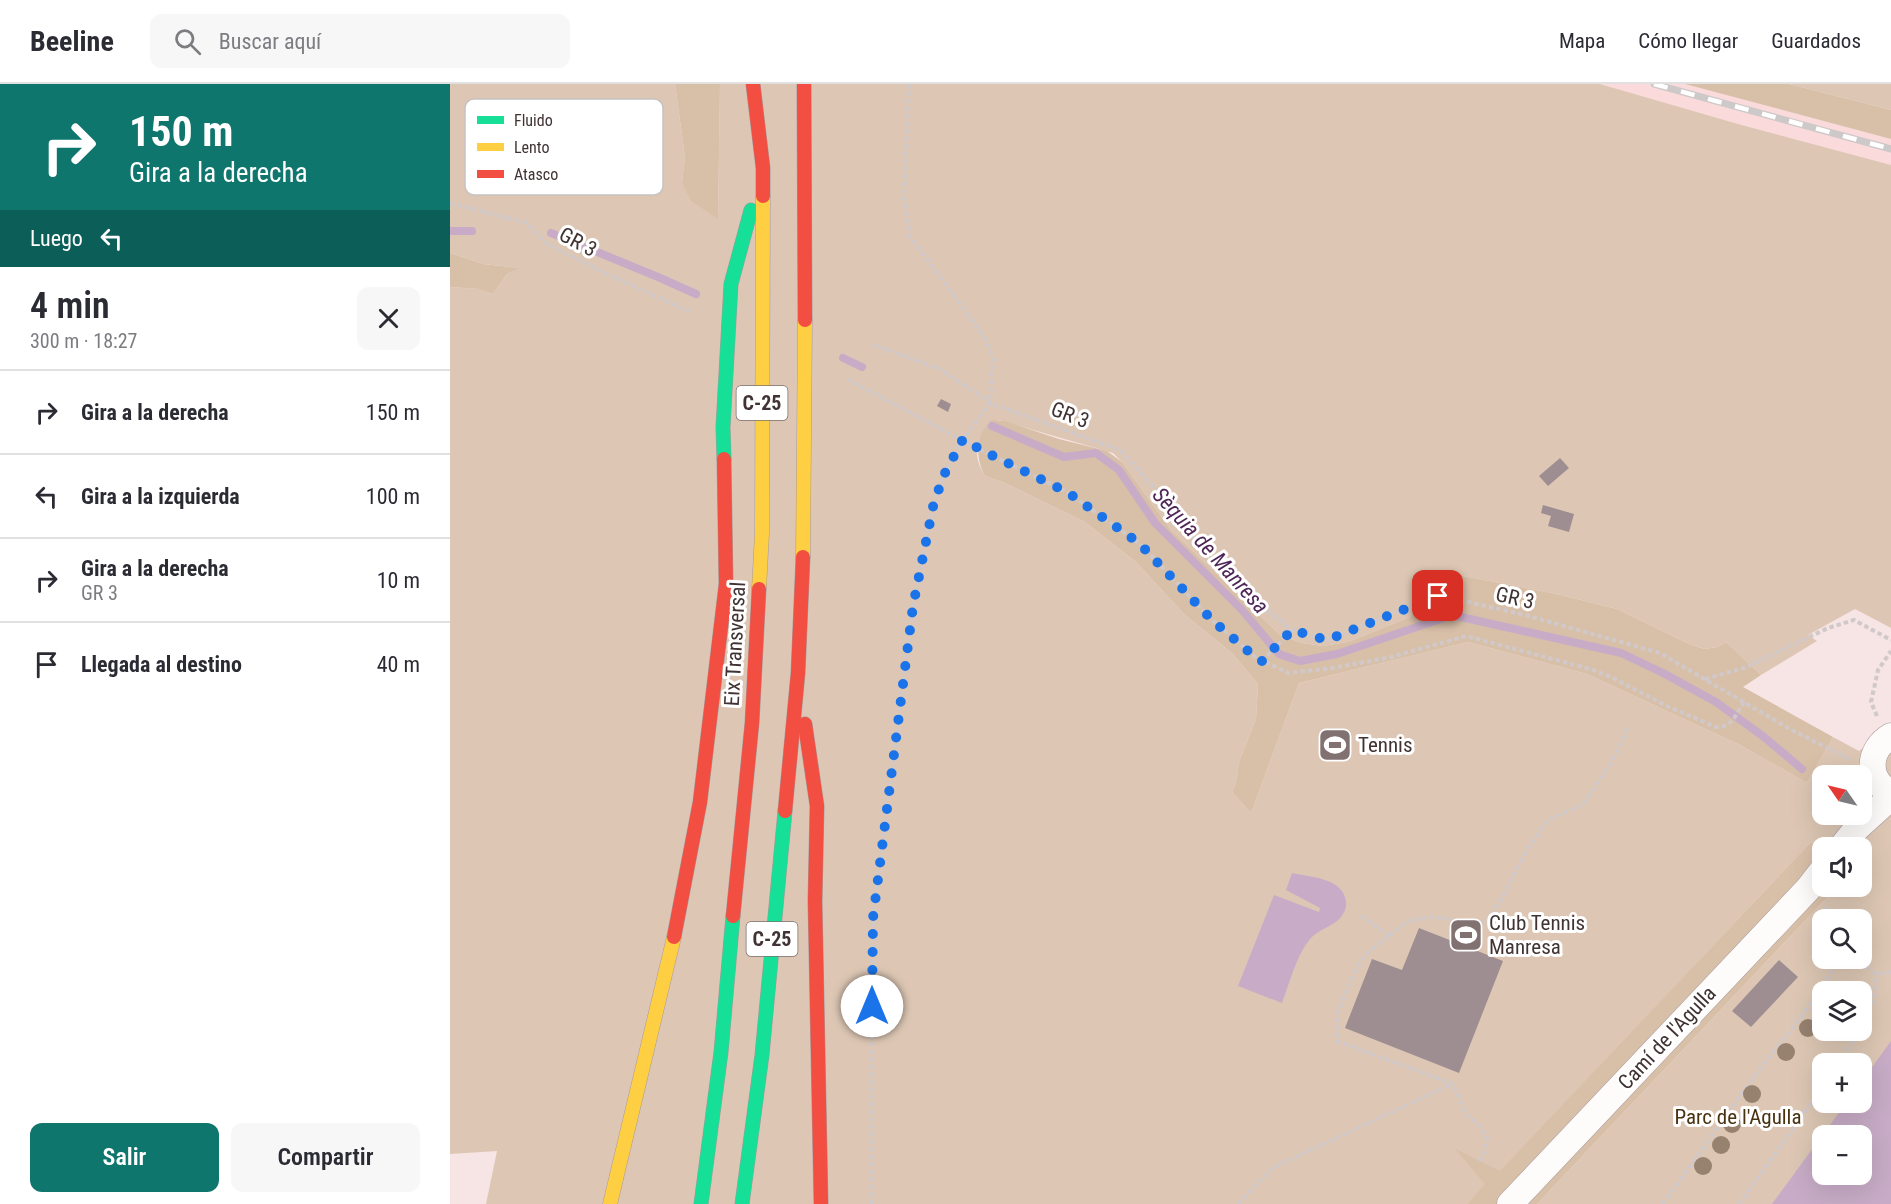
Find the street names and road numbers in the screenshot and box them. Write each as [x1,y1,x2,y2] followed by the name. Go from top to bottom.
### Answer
[555,222,601,262] street label: GR 3
[736,386,788,420] road number: C-25
[1048,397,1092,433] street label: GR 3
[720,581,750,707] street label: Eix Transversal
[1493,582,1537,614] street label: GR 3
[746,922,798,956] road number: C-25
[1613,981,1721,1095] street label: Camí de l'Agulla

